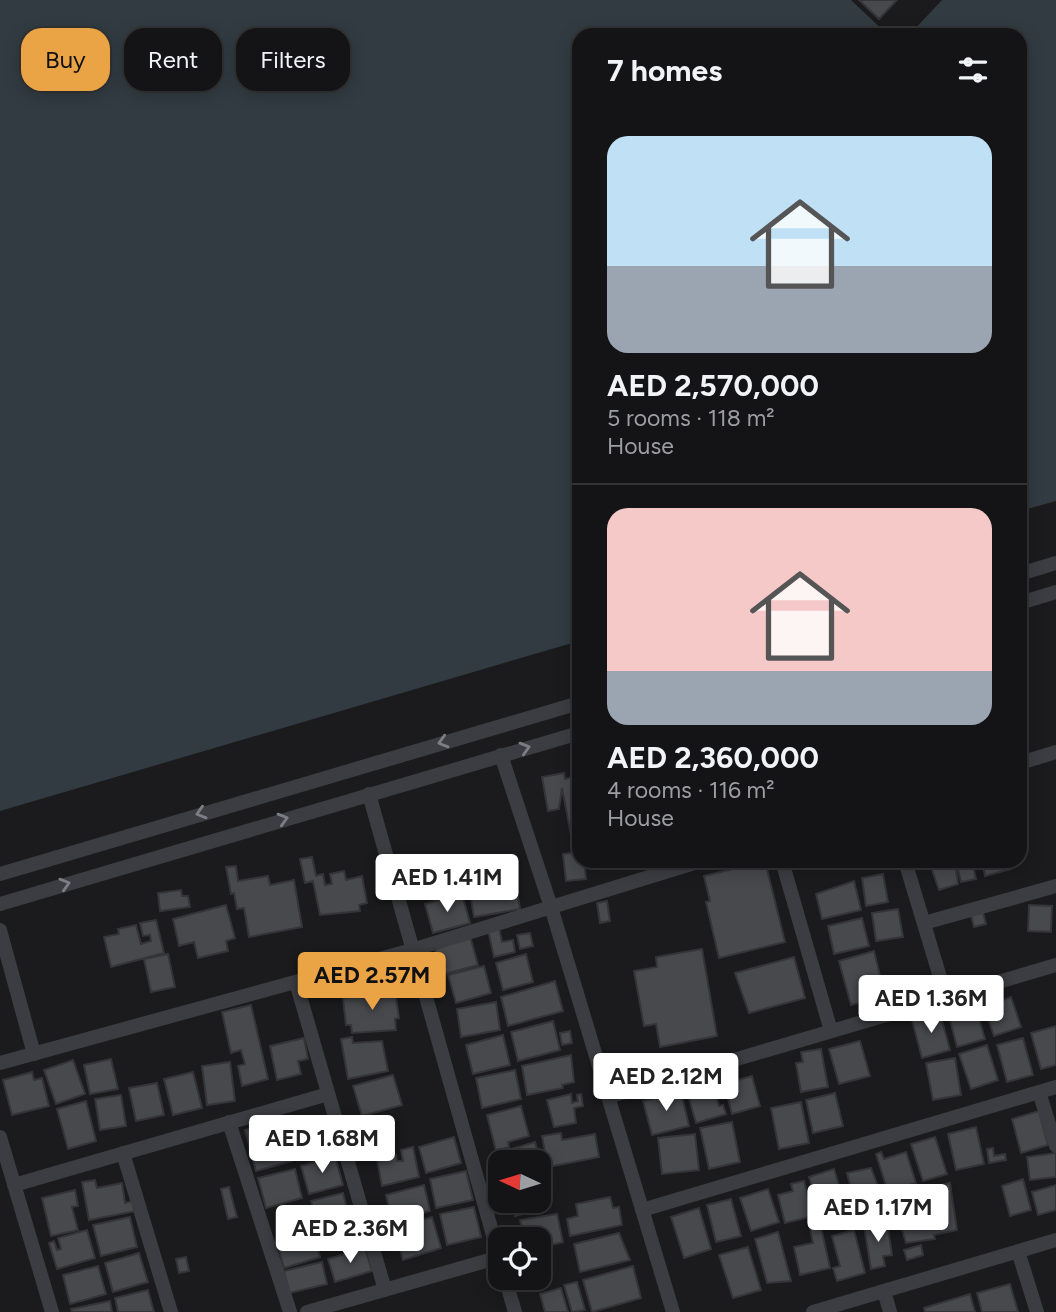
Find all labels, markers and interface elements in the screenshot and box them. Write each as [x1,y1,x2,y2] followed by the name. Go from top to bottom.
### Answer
[21,28,110,91] chip: Buy
[124,28,222,91] chip: Rent
[236,28,350,91] chip: Filters
[954,51,992,89] icon: filters
[607,52,722,89] text: 7 homes
[737,181,863,307] icon: home
[607,367,819,404] text: AED 2,570,000
[607,404,775,432] text: 5 rooms · 118 m²
[607,432,674,460] text: House
[737,553,863,679] icon: home
[437,734,449,749] one-way arrow
[607,739,819,776] text: AED 2,360,000
[519,742,531,757] one-way arrow
[607,776,775,804] text: 4 rooms · 116 m²
[607,804,674,832] text: House
[196,805,208,820] one-way arrow
[277,813,289,827] one-way arrow
[367,855,527,914] pin: AED 1.41M
[392,863,502,891] text: AED 1.41M
[59,878,71,893] one-way arrow
[292,953,452,1012] pin: AED 2.57M
[314,961,430,989] text: AED 2.57M
[851,976,1011,1035] pin: AED 1.36M
[875,984,987,1012] text: AED 1.36M
[586,1054,746,1113] pin: AED 2.12M
[609,1062,723,1090] text: AED 2.12M
[242,1116,402,1175] pin: AED 1.68M
[265,1124,379,1152] text: AED 1.68M
[488,1150,551,1213] north arrow
[488,1150,551,1290] map controls
[798,1184,958,1244] pin: AED 1.17M
[823,1193,933,1221] text: AED 1.17M
[270,1206,430,1265] pin: AED 2.36M
[292,1214,408,1242] text: AED 2.36M
[488,1227,551,1290] button: locate

